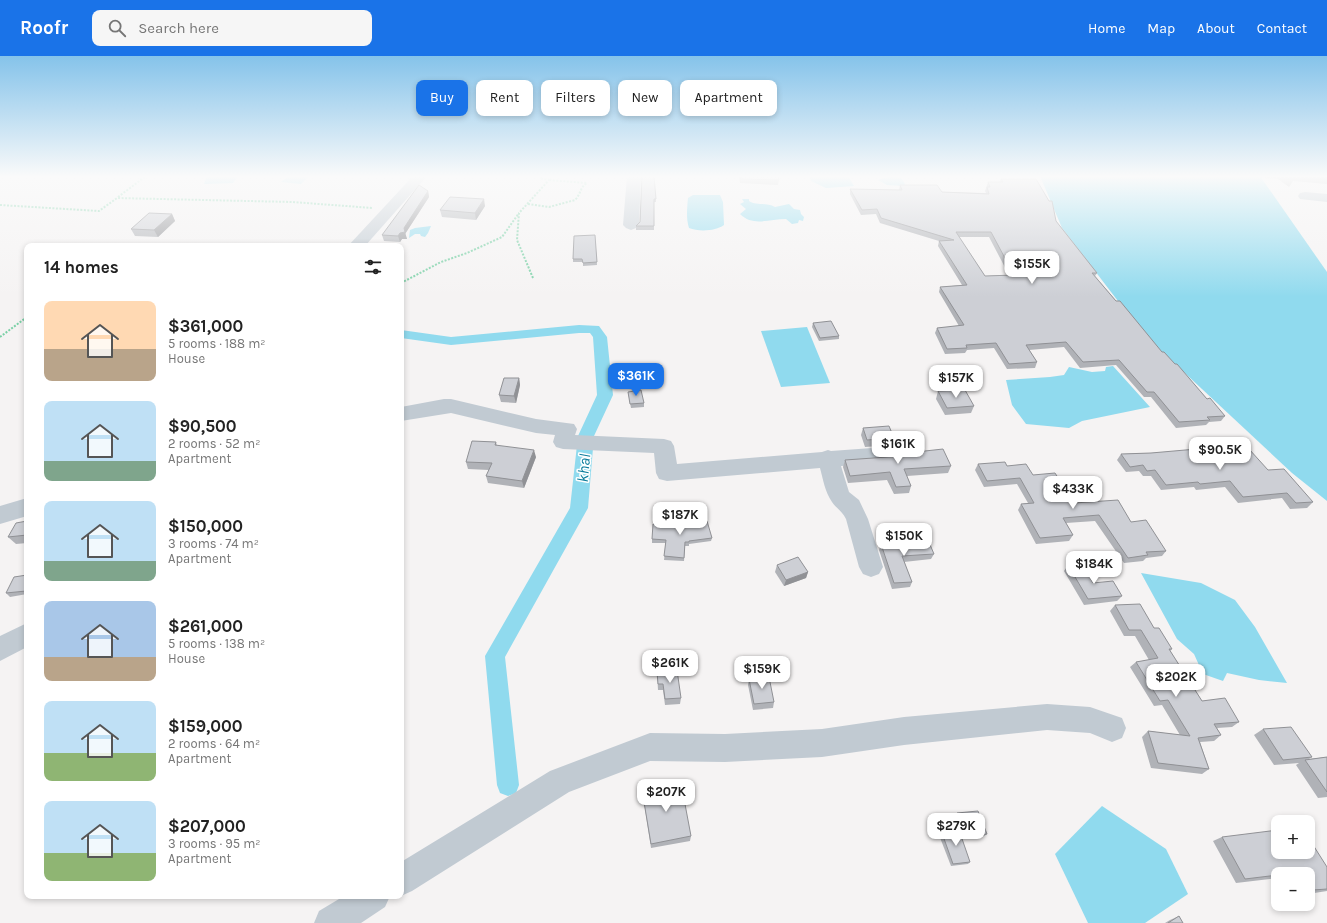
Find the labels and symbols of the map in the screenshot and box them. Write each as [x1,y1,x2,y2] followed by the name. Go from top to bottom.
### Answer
[1004,251,1060,285] pin: $155K
[608,363,664,397] pin: $361K
[928,365,984,399] pin: $157K
[870,431,926,465] pin: $161K
[1187,437,1253,471] pin: $90.5K
[573,453,594,483] water label: khal
[1045,476,1101,510] pin: $433K
[652,502,708,536] pin: $187K
[876,523,932,557] pin: $150K
[1066,551,1122,585] pin: $184K
[642,650,698,684] pin: $261K
[734,656,790,690] pin: $159K
[1148,664,1204,698] pin: $202K
[638,779,694,813] pin: $207K
[928,813,984,847] pin: $279K

